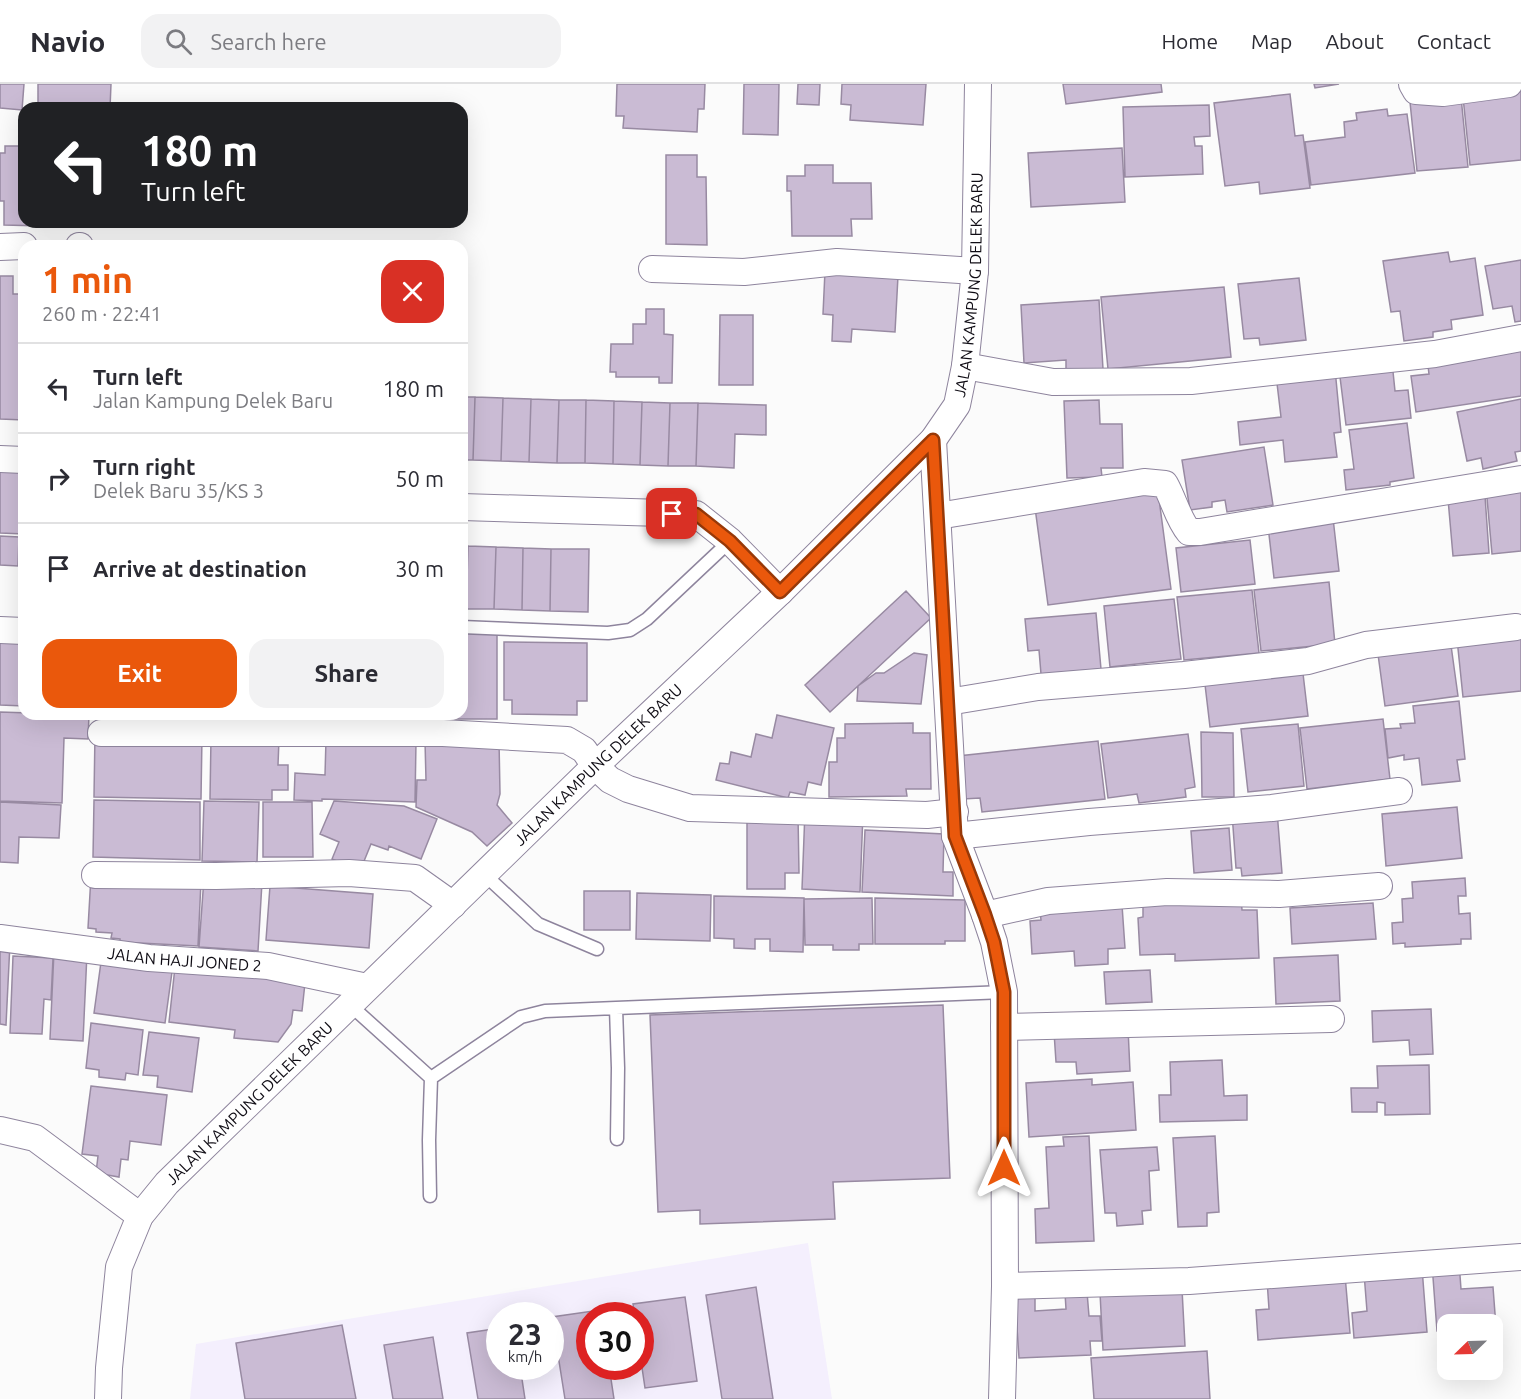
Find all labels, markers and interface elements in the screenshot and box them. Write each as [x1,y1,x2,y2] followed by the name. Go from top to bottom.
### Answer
[141,14,561,68] search box
[162,25,195,58] icon: search
[30,26,105,57] text: Navio
[210,29,327,54] text: Search here
[1161,29,1218,53] text: Home
[1251,29,1292,53] text: Map
[1325,29,1384,53] text: About
[1417,29,1491,53] text: Contact
[42,126,120,204] icon: left
[141,127,258,174] text: 180 m
[950,172,986,399] street label: JALAN KAMPUNG DELEK BARU
[141,176,245,206] text: Turn left
[42,259,133,300] text: 1 min
[381,260,444,323] button: close
[42,302,162,325] text: 260 m · 22:41
[93,364,183,389] text: Turn left
[42,372,75,405] icon: left
[383,376,444,401] text: 180 m
[93,389,333,412] text: Jalan Kampung Delek Baru
[93,454,195,479] text: Turn right
[42,462,75,495] icon: right
[395,466,444,491] text: 50 m
[93,479,264,502] text: Delek Baru 35/KS 3
[646,488,697,539] pin
[655,497,688,530] icon: arrive
[42,552,75,585] icon: arrive
[93,556,307,581] text: Arrive at destination
[395,556,444,581] text: 30 m
[42,639,237,708] button: Exit
[249,639,444,708] button: Share
[510,680,686,849] street label: JALAN KAMPUNG DELEK BARU
[106,944,262,975] street label: JALAN HAJI JONED 2
[162,1018,336,1188] street label: JALAN KAMPUNG DELEK BARU
[972,1136,1036,1200] position arrow
[576,1302,654,1380] speed limit sign: 30
[1437,1314,1503,1380] north arrow
[1437,1314,1503,1380] map controls
[508,1317,542,1351] text: 23
[508,1348,542,1365] text: km/h

